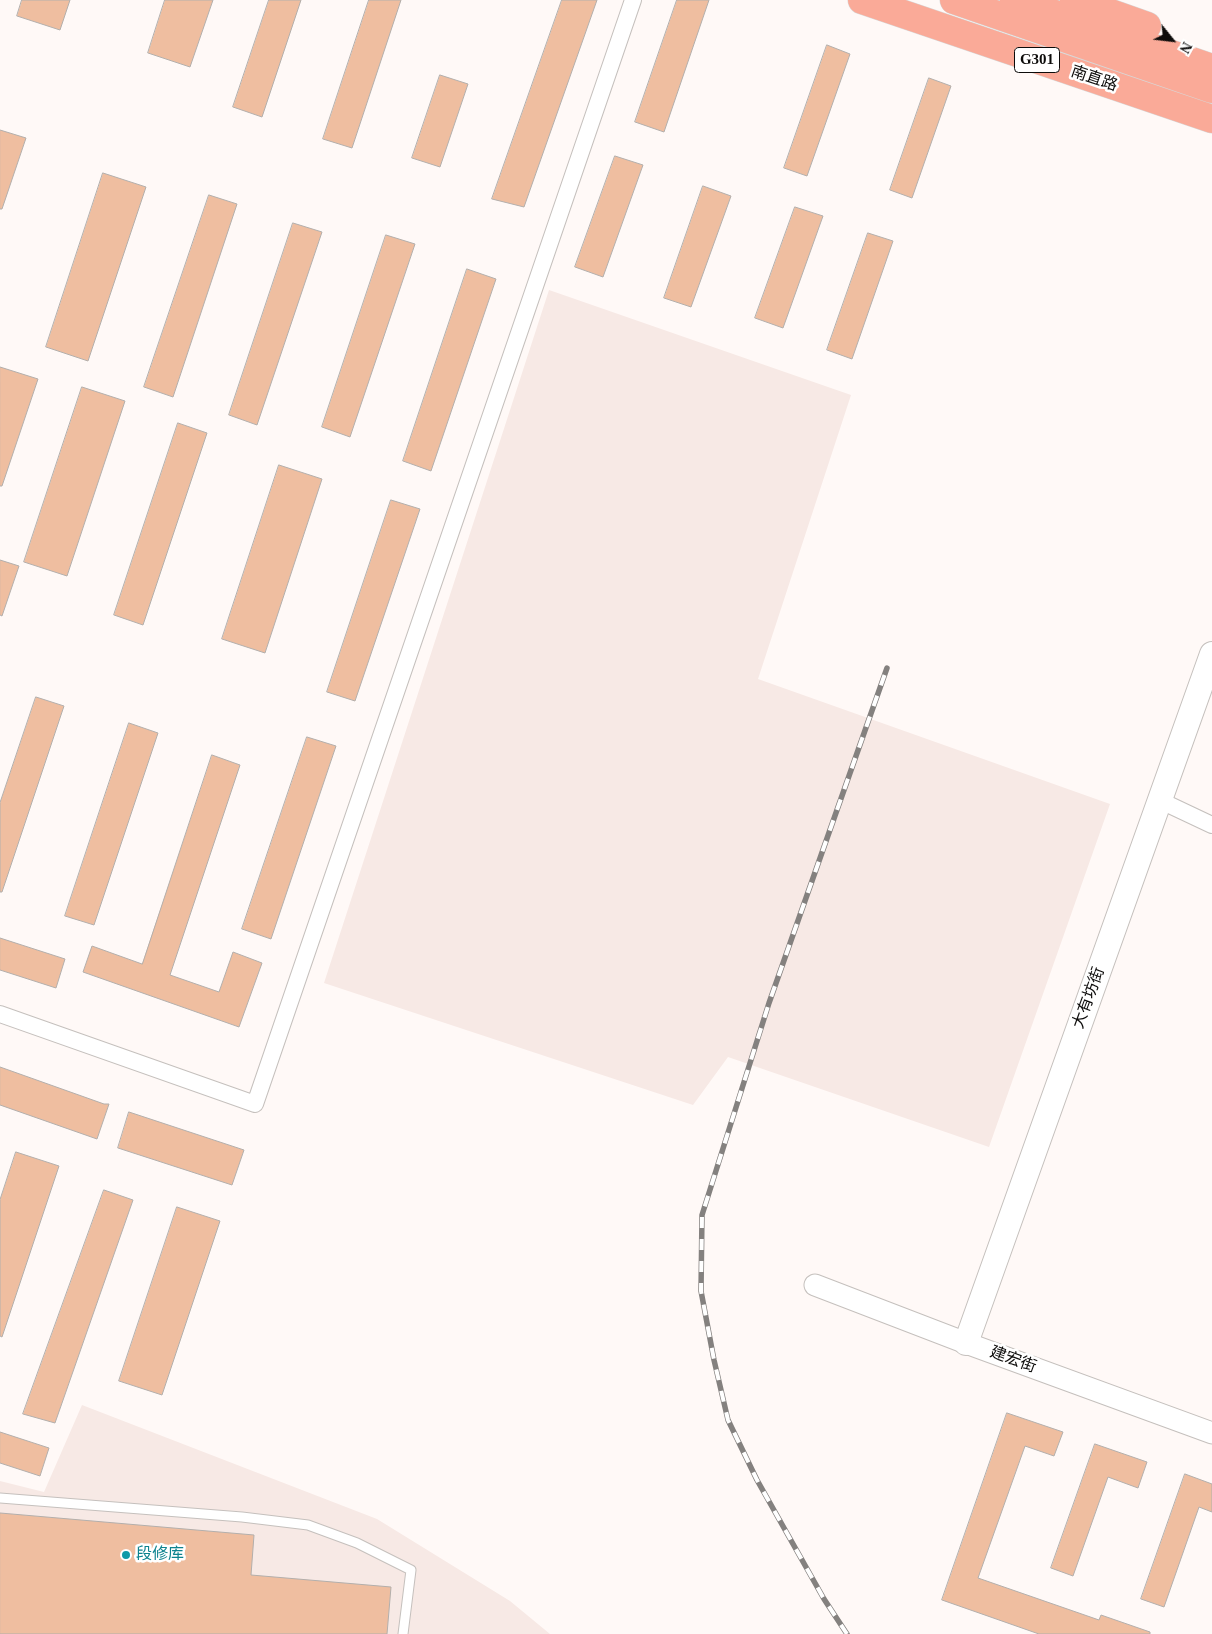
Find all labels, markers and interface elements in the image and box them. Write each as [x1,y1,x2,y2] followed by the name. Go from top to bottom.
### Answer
[1147,15,1197,65] north arrow
[1177,39,1195,56] text: N
[1014,48,1060,72] road number: G301
[1068,62,1120,96] street label: 南直路
[1069,965,1109,1031] street label: 大有坊街
[987,1343,1039,1377] street label: 建宏街
[136,1545,184,1565] place label: 段修库
[120,1549,132,1561] marker: 段修库

